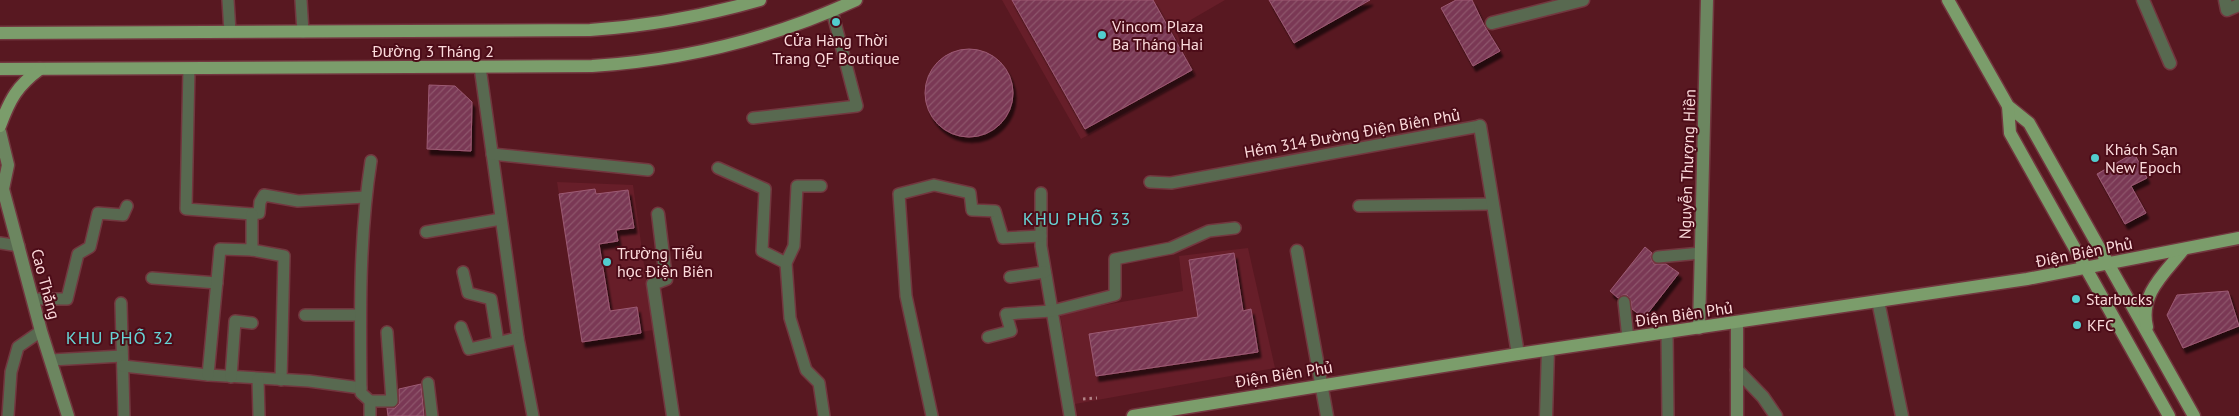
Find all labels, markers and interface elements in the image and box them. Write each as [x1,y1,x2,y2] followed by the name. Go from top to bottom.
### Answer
[830,16,842,28] marker: Cửa Hàng Thời Trang QF Boutique
[1111,16,1203,54] place label: Vincom Plaza Ba Tháng Hai
[1096,29,1108,41] marker: Vincom Plaza Ba Tháng Hai
[772,30,900,68] place label: Cửa Hàng Thời Trang QF Boutique
[371,41,494,61] street label: Đường 3 Tháng 2
[1674,89,1700,239] street label: Nguyễn Thượng Hiền
[1243,104,1461,162] street label: Hẻm 314 Đường Điện Biên Phủ
[2105,139,2181,177] place label: Khách Sạn New Epoch
[2089,152,2101,164] marker: Khách Sạn New Epoch
[1023,207,1131,230] district label: KHU PHỐ 33
[2033,233,2134,271] street label: Điện Biên Phủ
[617,243,713,281] place label: Trường Tiểu học Điện Biên
[27,247,65,321] street label: Cao Thắng
[601,256,613,268] marker: Trường Tiểu học Điện Biên
[2086,289,2152,309] place label: Starbucks
[2070,293,2082,305] marker: Starbucks
[1633,297,1734,331] street label: Điện Biên Phủ
[2087,315,2114,335] place label: KFC
[2071,319,2083,331] marker: KFC
[66,326,174,349] district label: KHU PHỐ 32
[1233,356,1334,392] street label: Điện Biên Phủ

